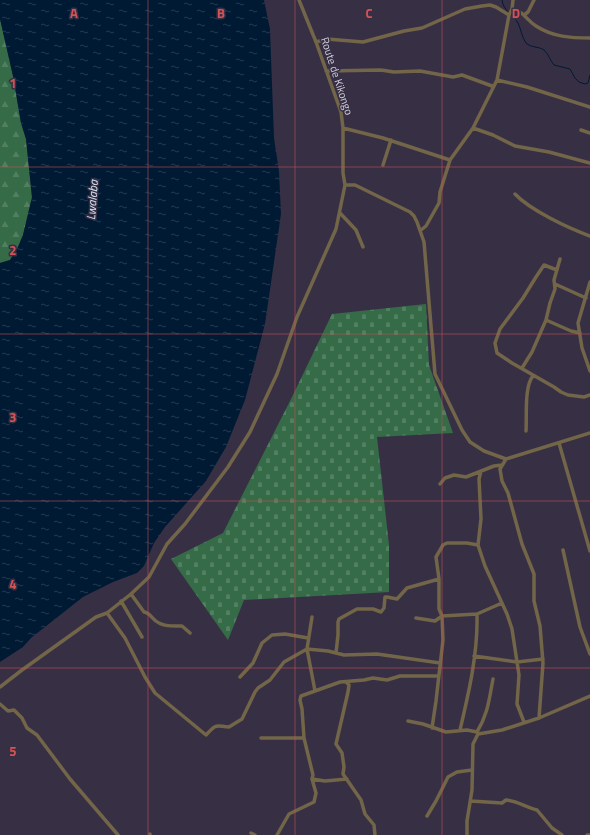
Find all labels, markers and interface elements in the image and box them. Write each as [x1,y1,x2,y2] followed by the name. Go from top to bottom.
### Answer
[70,3,78,23] text: A
[217,3,225,23] text: B
[365,3,373,23] text: C
[512,3,520,23] text: D
[317,35,357,117] street label: Route de Kikongo
[9,73,17,93] text: 1
[81,178,103,221] water label: Lwalaba
[9,240,17,260] text: 2
[9,407,17,427] text: 3
[9,574,17,594] text: 4
[9,741,17,761] text: 5

